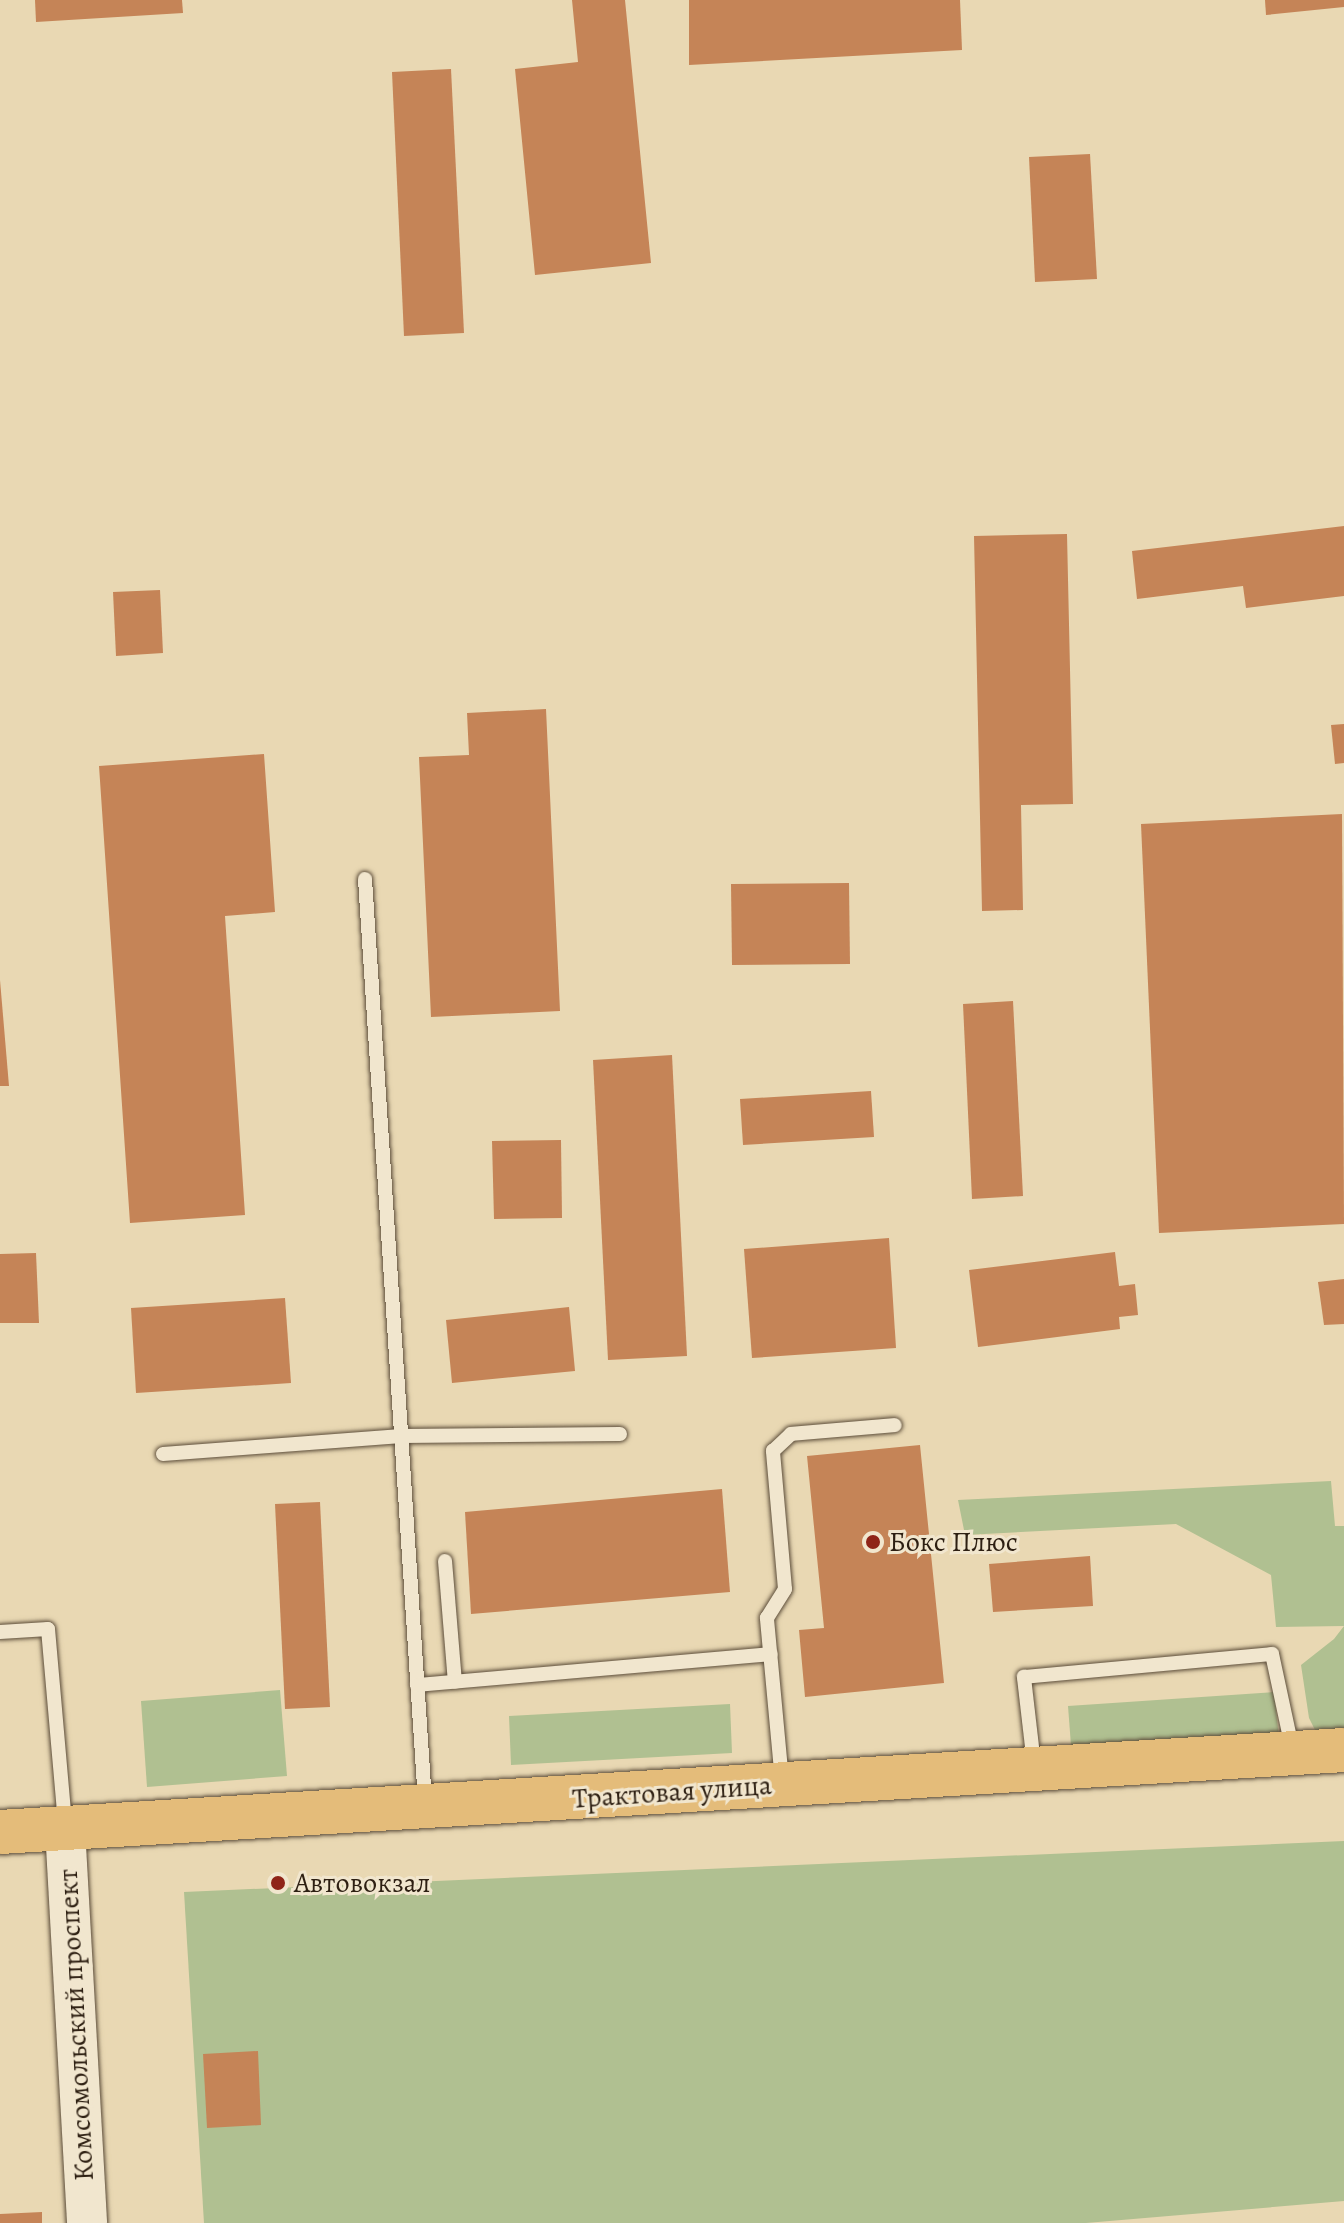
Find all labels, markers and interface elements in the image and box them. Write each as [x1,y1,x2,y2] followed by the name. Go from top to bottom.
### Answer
[889,1525,1018,1559] place label: Бокс Плюс
[864,1533,882,1551] marker: Бокс Плюс
[571,1768,773,1816] street label: Трактовая улица
[294,1866,431,1900] place label: Автовокзал
[51,1868,101,2182] street label: Комсомольский проспект
[269,1874,287,1892] marker: Автовокзал

